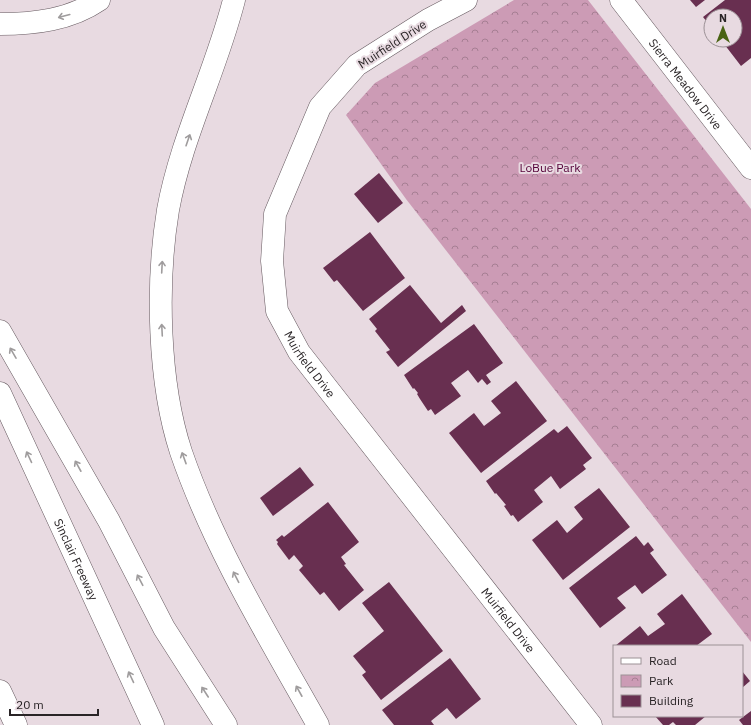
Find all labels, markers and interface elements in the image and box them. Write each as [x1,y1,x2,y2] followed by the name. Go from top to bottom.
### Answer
[703,8,743,48] north arrow
[719,11,727,25] text: N
[57,13,70,20] one-way arrow
[355,16,429,72] street label: Muirfield Drive
[646,35,726,133] street label: Sierra Meadow Drive
[185,133,192,146] one-way arrow
[520,160,581,175] park label: LoBue Park
[159,260,166,273] one-way arrow
[158,324,165,337] one-way arrow
[281,328,339,400] street label: Muirfield Drive
[8,347,16,359] one-way arrow
[25,451,33,463] one-way arrow
[179,453,187,465] one-way arrow
[74,460,81,472] one-way arrow
[51,516,102,602] street label: Sinclair Freeway
[232,571,240,583] one-way arrow
[135,574,143,586] one-way arrow
[479,584,539,656] street label: Muirfield Drive
[613,645,743,717] legend
[649,653,677,668] text: Road
[127,671,134,683] one-way arrow
[649,673,674,688] text: Park
[294,685,302,697] one-way arrow
[201,686,209,698] one-way arrow
[10,691,98,717] scale bar
[649,693,694,708] text: Building
[16,697,44,712] text: 20 m

